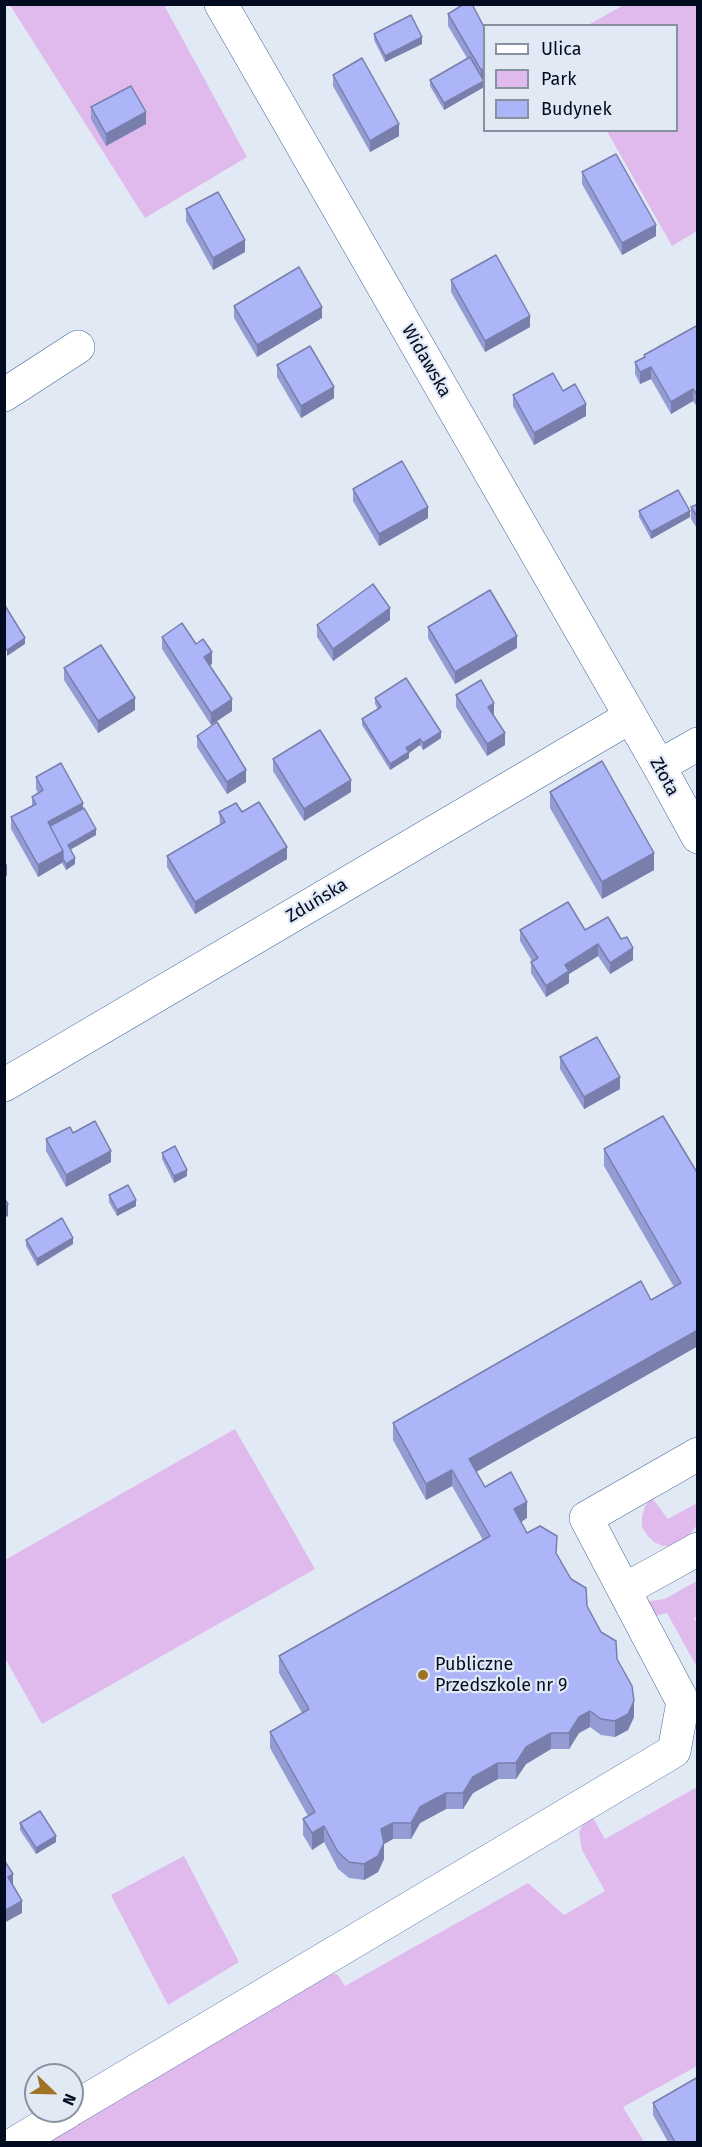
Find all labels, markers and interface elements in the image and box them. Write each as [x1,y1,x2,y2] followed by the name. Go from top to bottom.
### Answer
[483,24,678,132] legend
[541,38,581,60] text: Ulica
[541,68,576,90] text: Park
[541,98,612,120] text: Budynek
[397,321,455,401] street label: Widawska
[645,754,683,800] street label: Złota
[282,874,352,928] street label: Zduńska
[435,1654,567,1696] place label: Publiczne Przedszkole nr 9
[416,1668,430,1682] marker: Publiczne Przedszkole nr 9
[24,2063,84,2123] north arrow
[58,2091,80,2108] text: N

